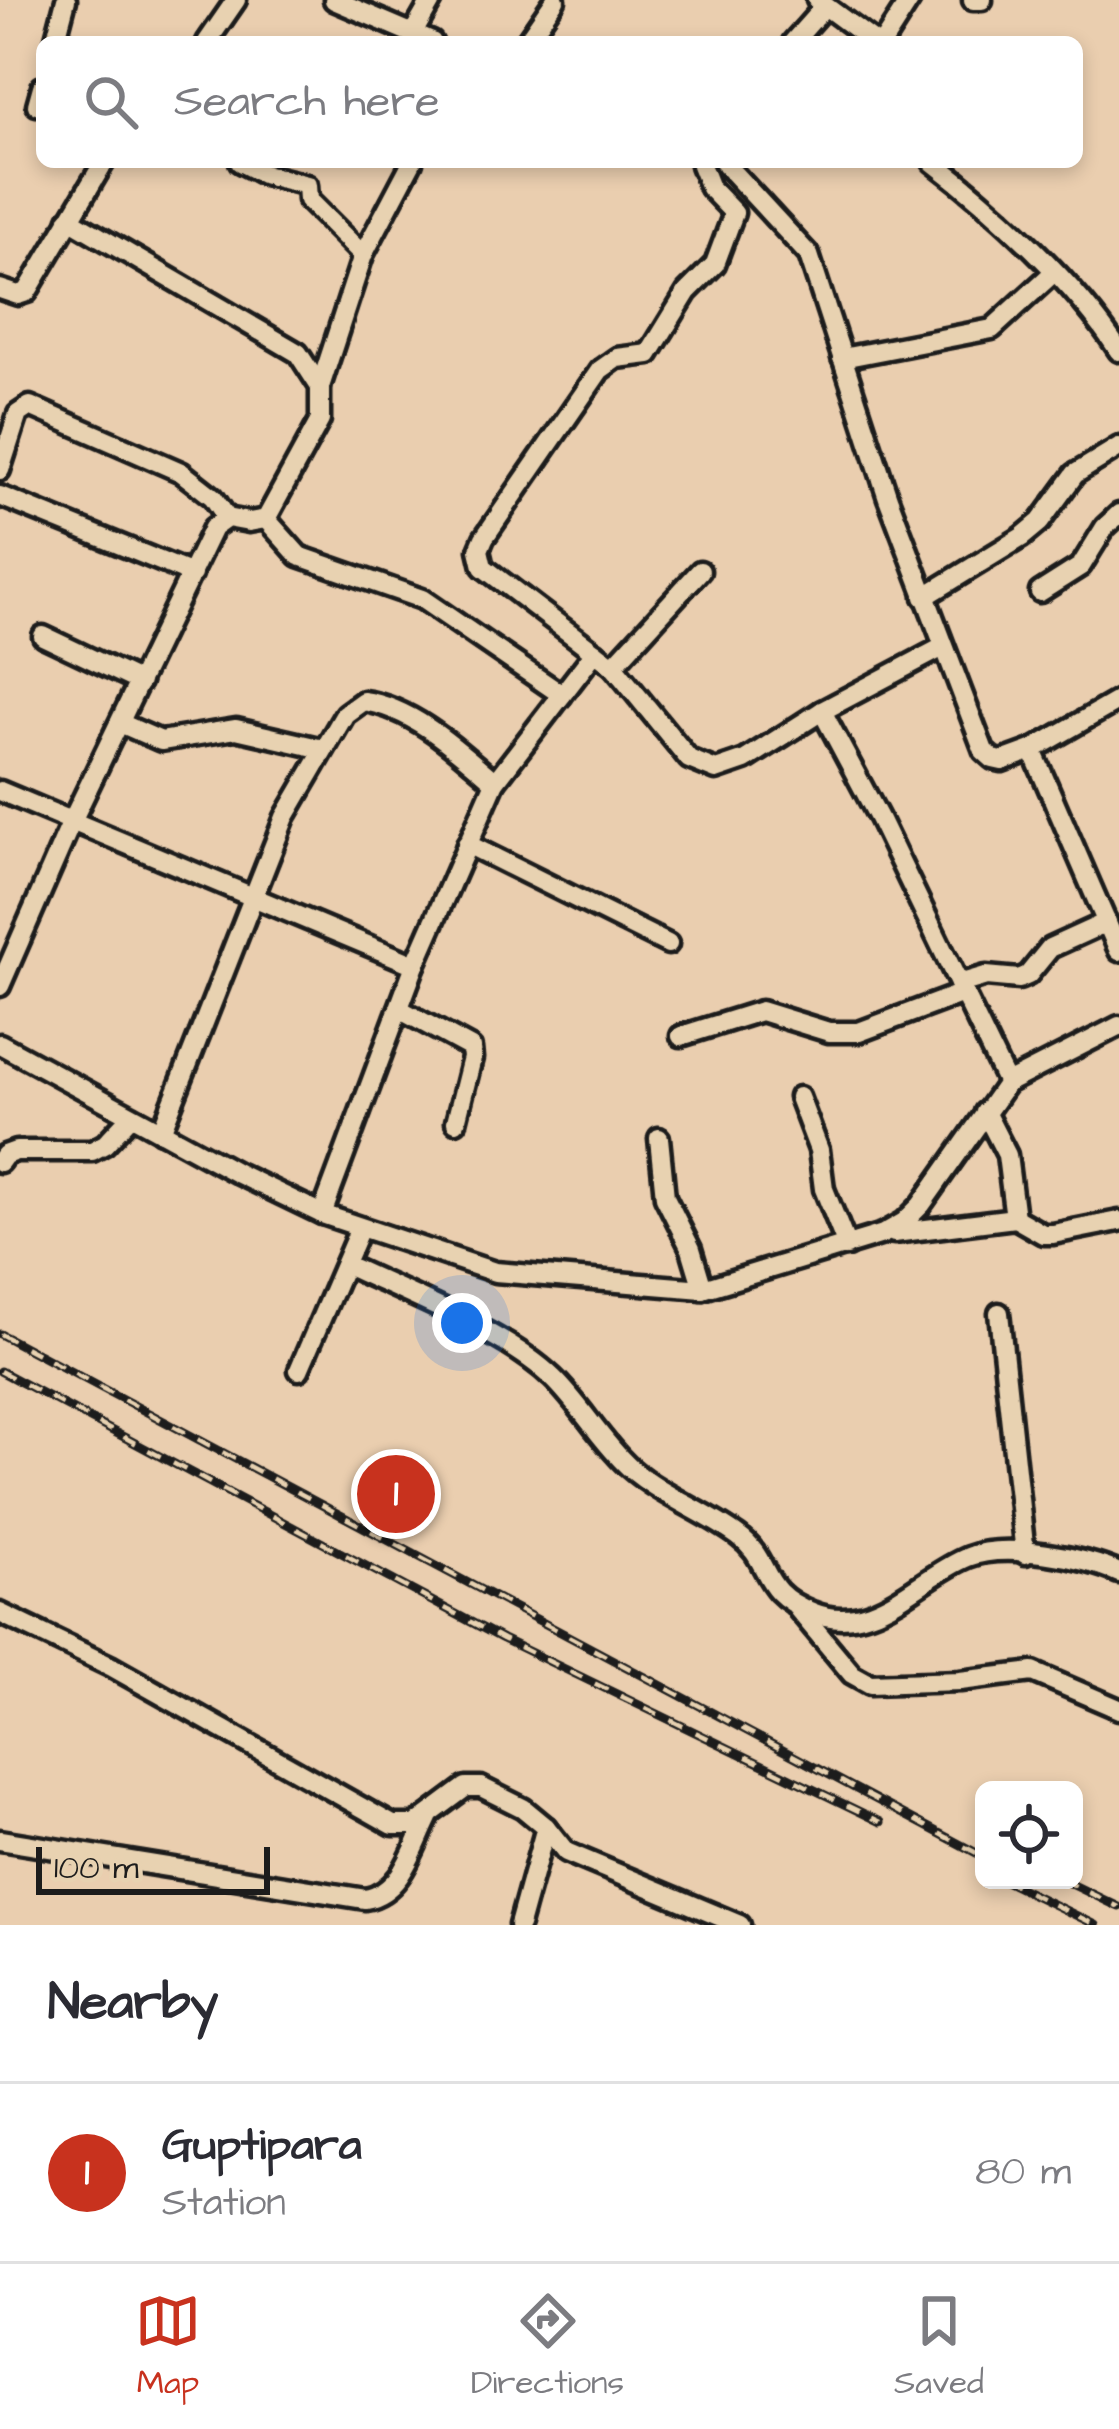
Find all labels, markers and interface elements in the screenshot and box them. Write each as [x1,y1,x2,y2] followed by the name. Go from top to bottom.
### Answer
[36,36,1083,168] search box
[78,69,144,135] icon: search
[174,71,440,133] text: Search here
[432,1293,492,1353] your location
[357,1449,435,1539] pin: 1
[975,1781,1083,1889] map controls
[975,1781,1083,1889] button: locate
[36,1841,270,1894] scale bar
[54,1845,139,1891] text: 100 m
[48,1968,218,2039] text: Nearby
[162,2115,362,2177] text: Guptipara
[85,2146,90,2200] text: 1
[975,2146,1071,2200] text: 80 m
[162,2177,286,2231] text: Station
[135,2288,201,2406] tab: Map
[471,2288,624,2406] tab: Directions
[894,2288,984,2406] tab: Saved

